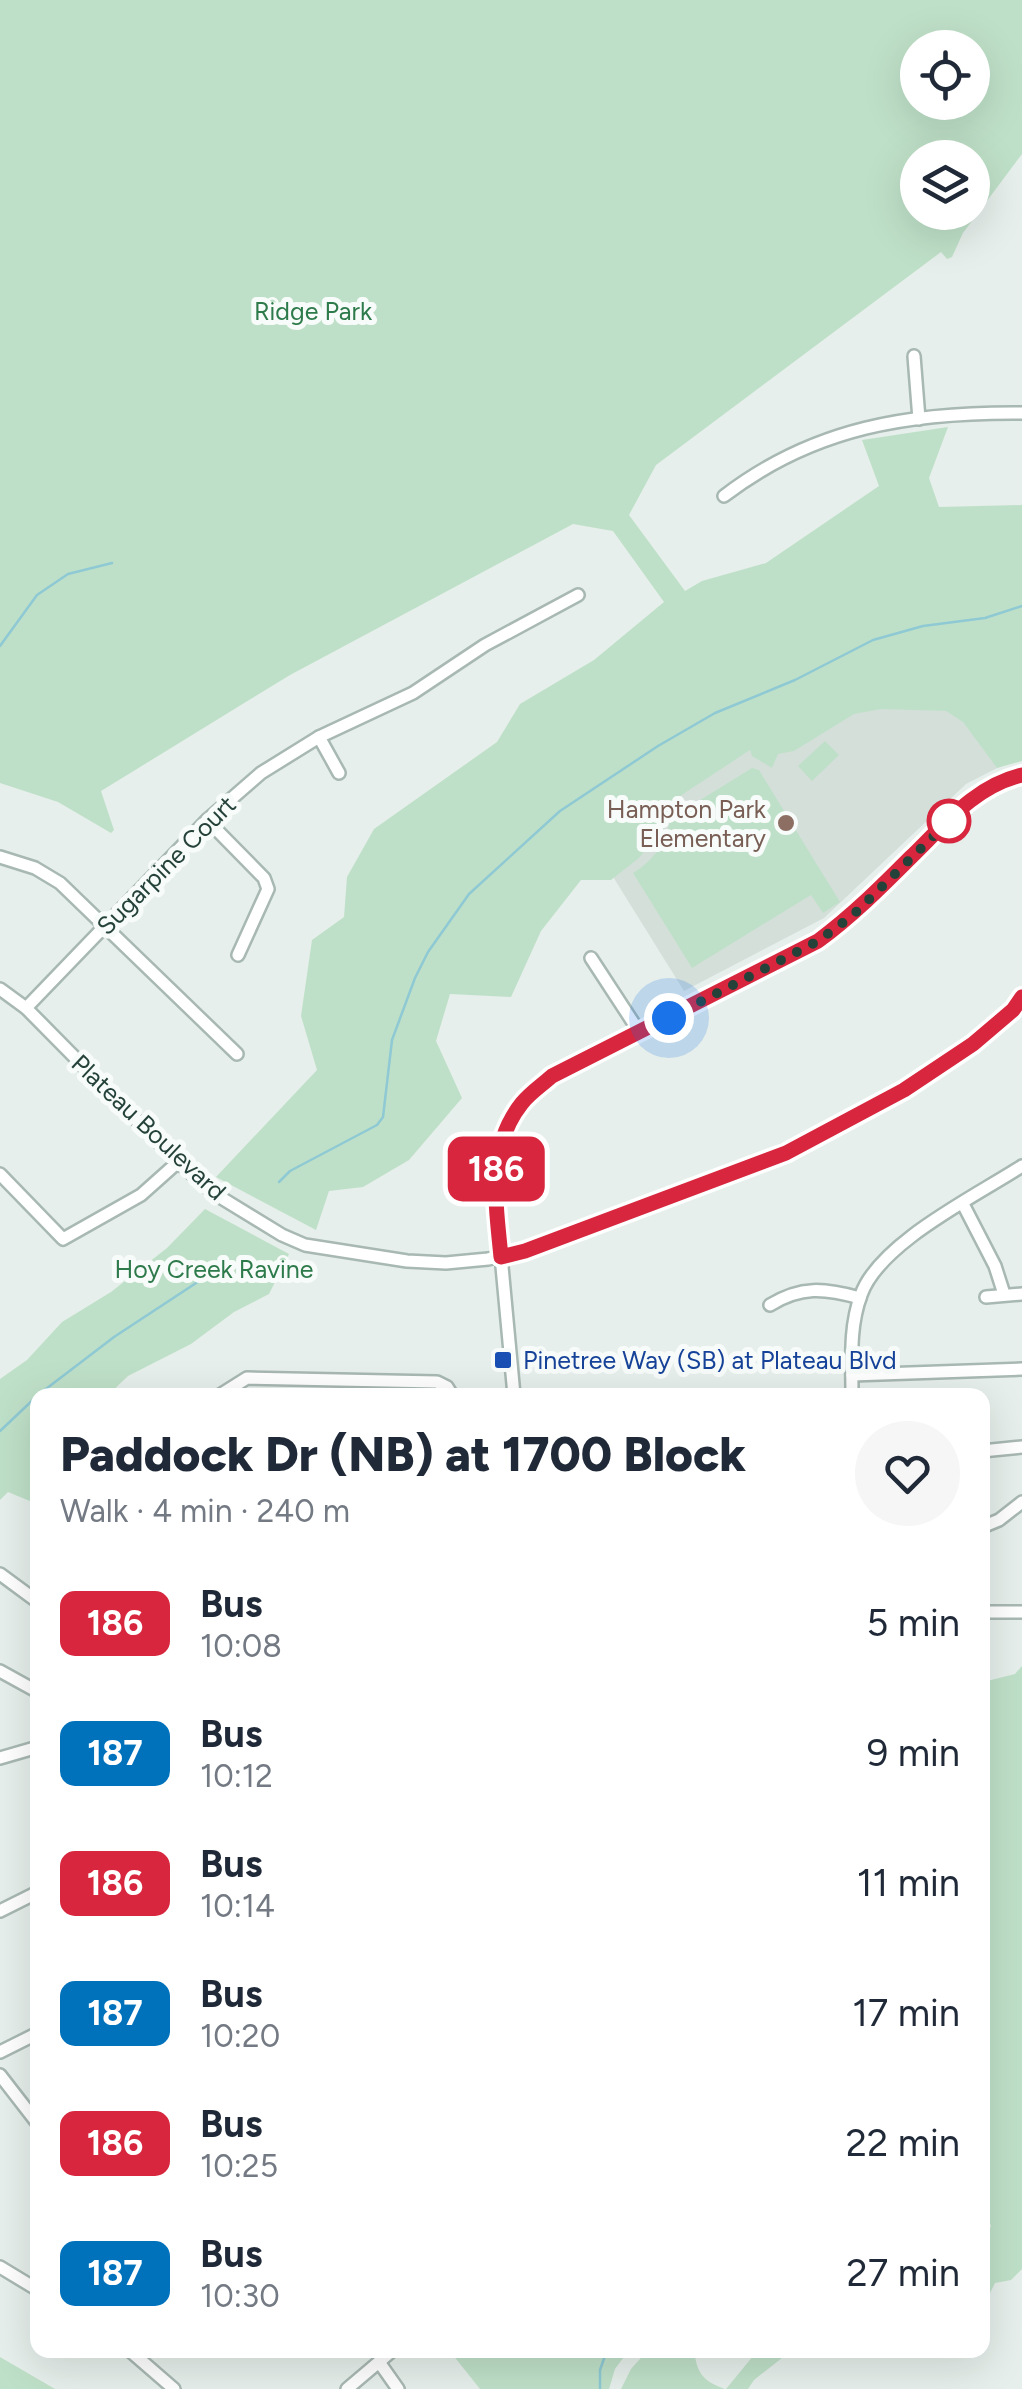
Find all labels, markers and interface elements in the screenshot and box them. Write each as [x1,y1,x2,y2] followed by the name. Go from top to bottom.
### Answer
[900,30,990,230] map controls
[900,30,990,120] button: locate
[900,140,990,230] button: layers
[254,296,373,326] park label: Ridge Park
[90,789,242,941] street label: Sugarpine Court
[607,794,767,853] place label: Hampton Park Elementary
[928,800,970,842] unlabelled marker
[775,812,797,834] marker: Hampton Park Elementary
[644,993,694,1043] your location
[66,1048,232,1206] street label: Plateau Boulevard
[438,1136,554,1202] line badge: 186
[468,1148,524,1190] text: 186
[115,1254,313,1284] park label: Hoy Creek Ravine
[523,1345,897,1375] place label: Pinetree Way (SB) at Plateau Blvd
[492,1349,514,1371] marker: Pinetree Way (SB) at Plateau Blvd
[855,1421,960,1526] button: heart
[60,1425,746,1483] text: Paddock Dr (NB) at 1700 Block
[60,1492,350,1530] text: Walk · 4 min · 240 m
[200,1581,263,1627] text: Bus
[866,1600,960,1646] text: 5 min
[87,1602,143,1644] text: 186
[200,1627,282,1665] text: 10:08
[200,1711,263,1757] text: Bus
[867,1730,960,1776] text: 9 min
[87,1732,143,1774] text: 187
[200,1757,273,1795] text: 10:12
[200,1841,263,1887] text: Bus
[857,1860,960,1906] text: 11 min
[87,1862,143,1904] text: 186
[200,1887,275,1925] text: 10:14
[200,1971,263,2017] text: Bus
[852,1990,960,2036] text: 17 min
[87,1992,143,2034] text: 187
[200,2017,280,2055] text: 10:20
[200,2101,263,2147] text: Bus
[846,2120,960,2166] text: 22 min
[87,2122,143,2164] text: 186
[200,2147,278,2185] text: 10:25
[200,2231,263,2277] text: Bus
[847,2250,960,2296] text: 27 min
[87,2252,143,2294] text: 187
[200,2277,280,2315] text: 10:30

